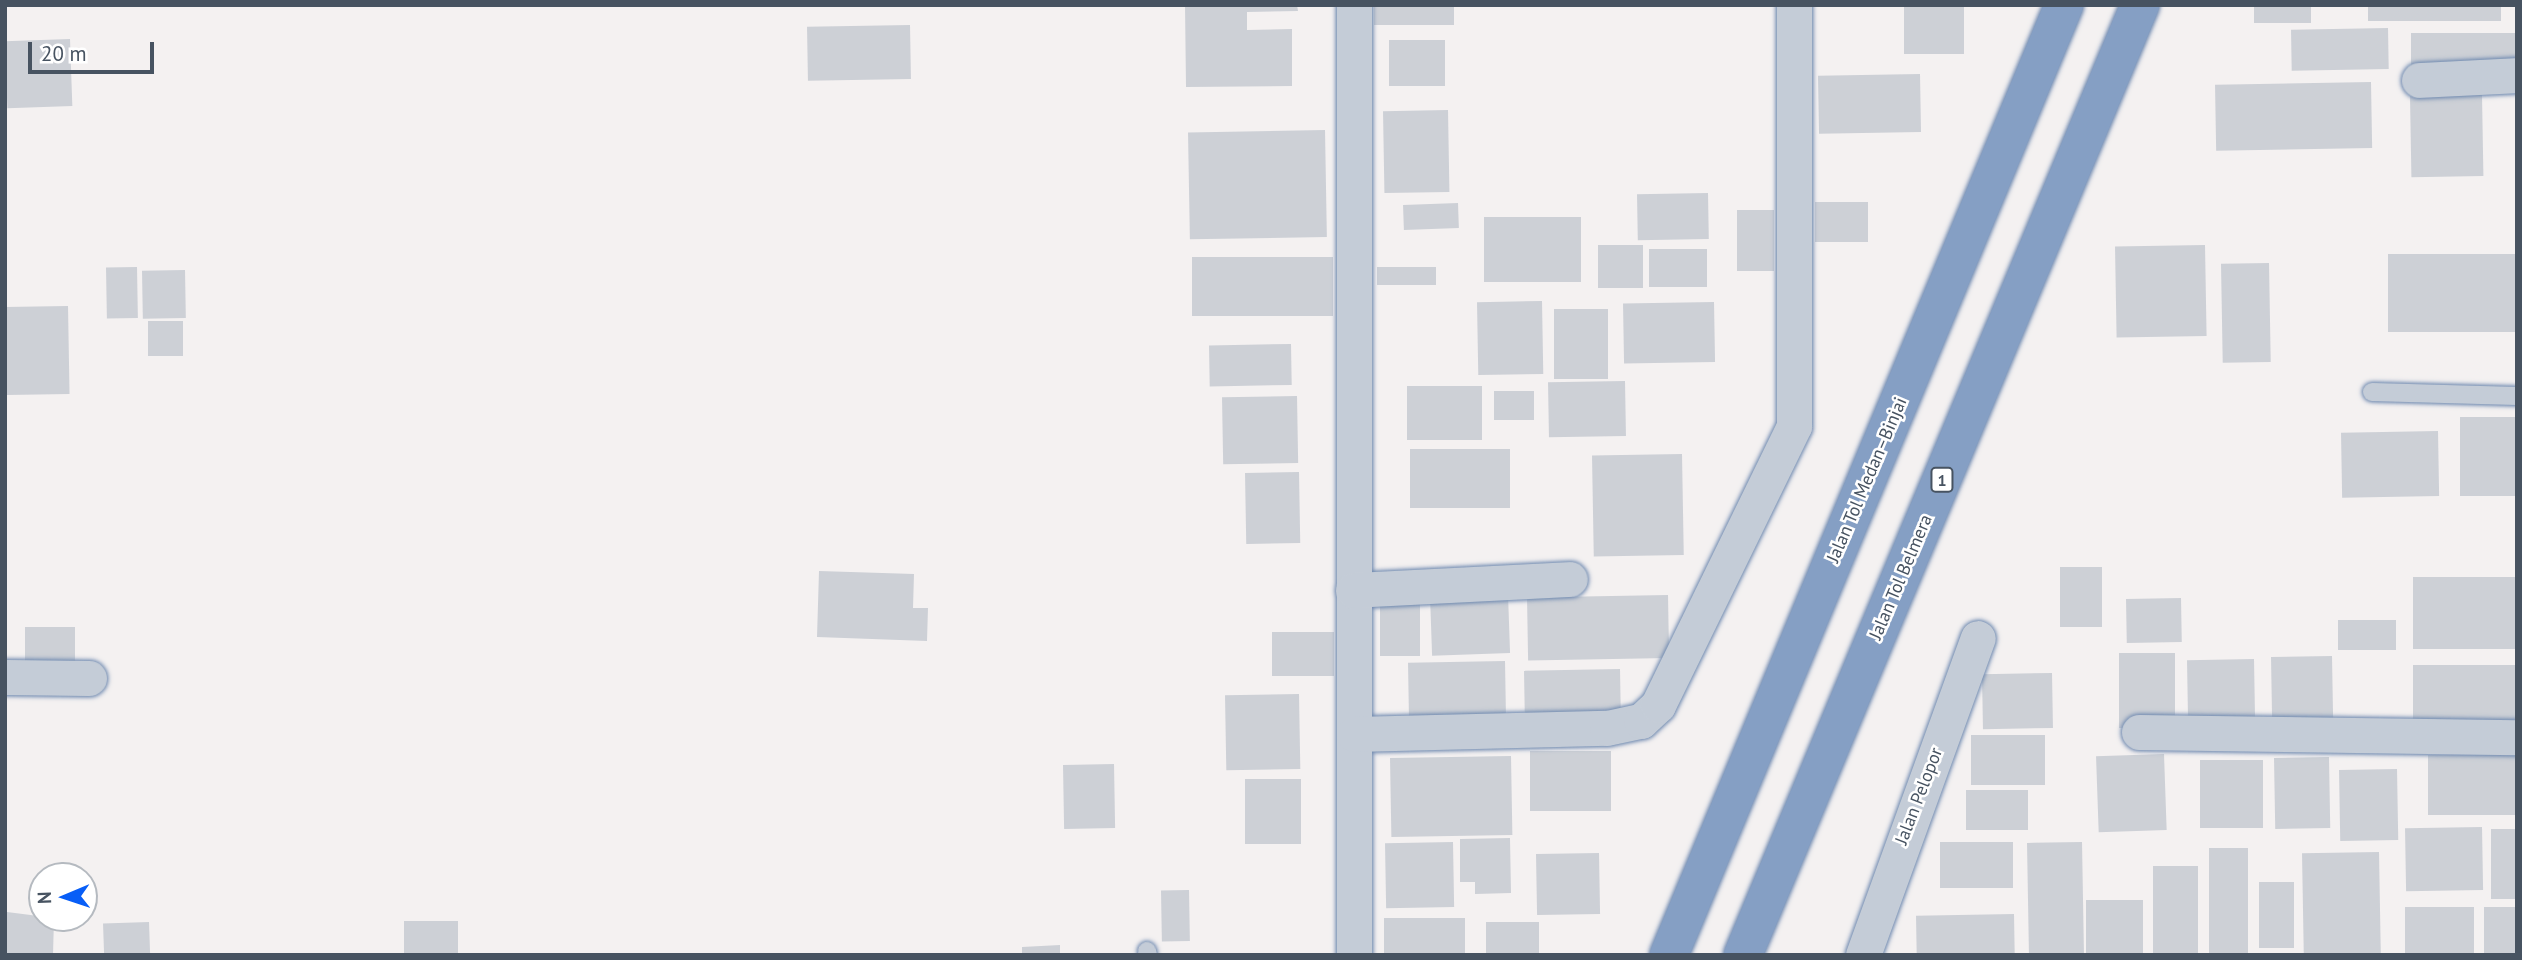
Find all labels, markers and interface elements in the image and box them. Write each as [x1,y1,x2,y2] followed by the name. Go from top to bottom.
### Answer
[32,28,158,72] scale bar
[41,40,87,67] text: 20 m
[1822,394,1912,566] street label: Jalan Tol Medan–Binjai
[1930,467,1954,492] road number: 1
[1865,511,1937,643] street label: Jalan Tol Belmera
[1891,745,1947,847] street label: Jalan Pelopor
[28,862,98,932] north arrow
[32,891,56,904] text: N

